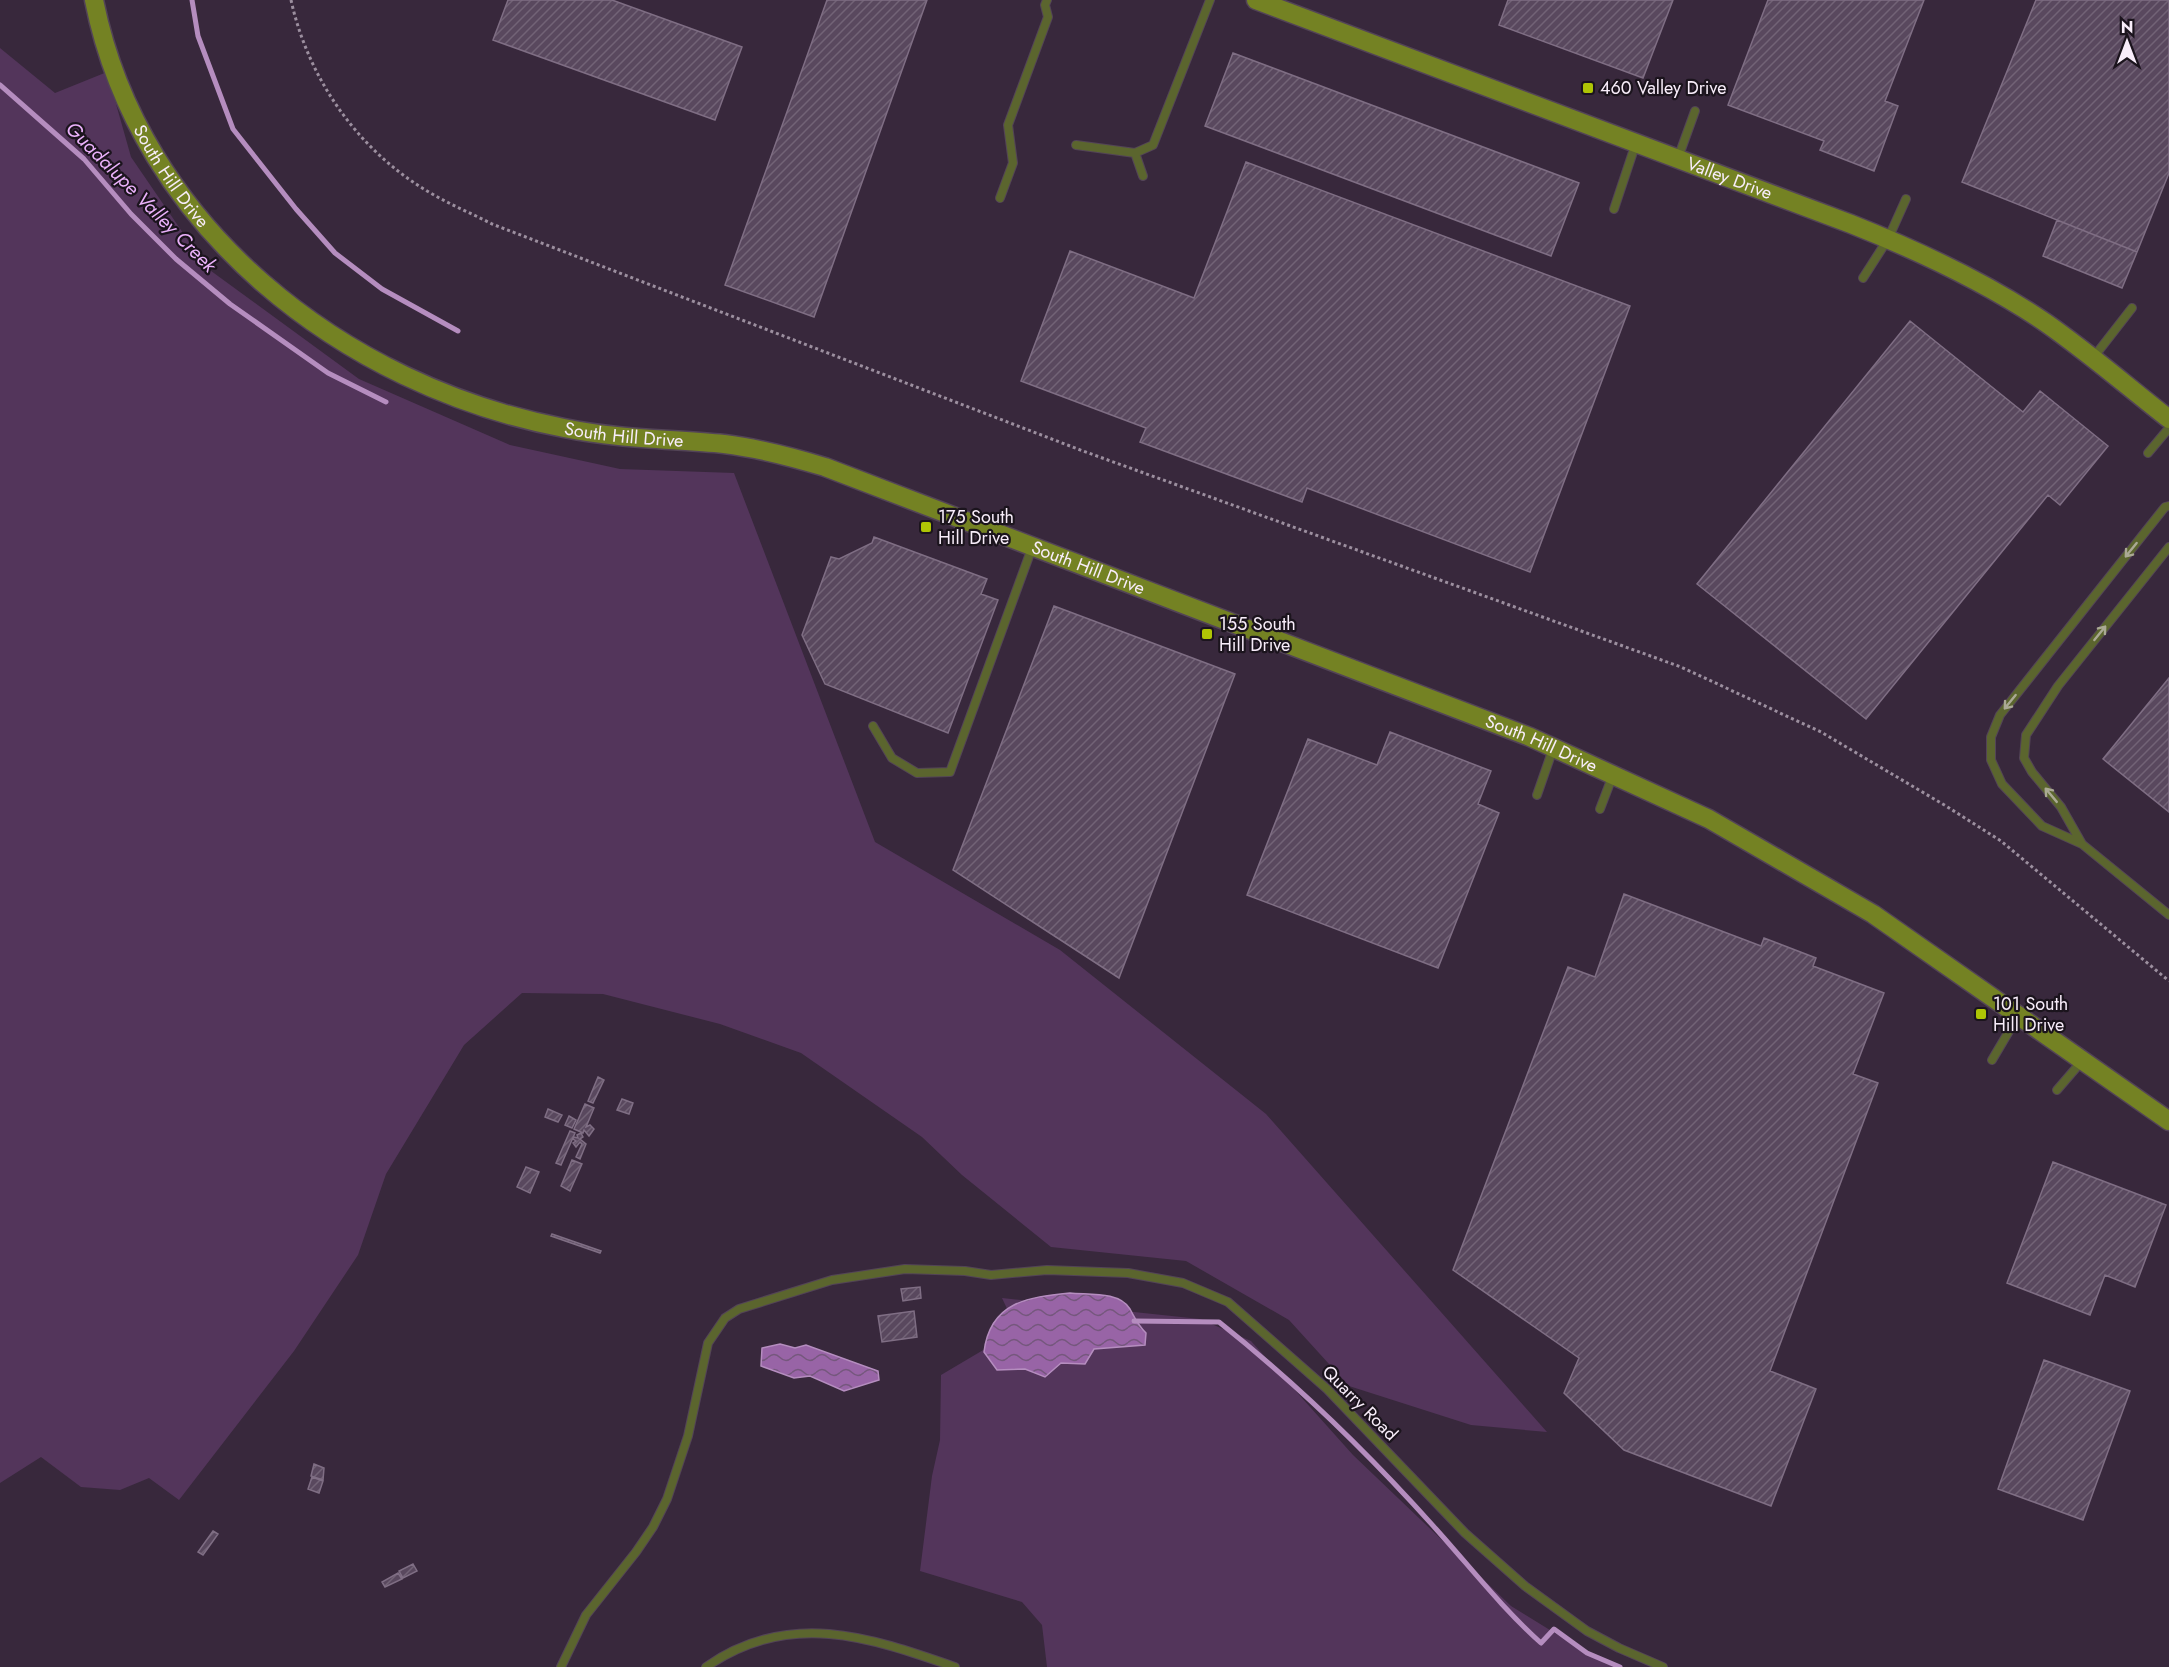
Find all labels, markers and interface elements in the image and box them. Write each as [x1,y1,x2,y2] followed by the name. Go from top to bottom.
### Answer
[2097,12,2157,72] north arrow
[2121,16,2133,39] text: N
[1600,75,1726,101] place label: 460 Valley Drive
[1581,81,1595,95] marker: 460 Valley Drive
[59,115,224,280] water label: Guadalupe Valley Creek
[127,120,215,233] street label: South Hill Drive
[1683,150,1776,206] street label: Valley Drive
[562,415,684,454] street label: South Hill Drive
[938,504,1014,551] place label: 175 South Hill Drive
[919,520,933,534] marker: 175 South Hill Drive
[1028,534,1149,601] street label: South Hill Drive
[2125,541,2138,557] one-way arrow
[1219,611,1296,658] place label: 155 South Hill Drive
[2094,626,2107,642] one-way arrow
[1200,627,1214,641] marker: 155 South Hill Drive
[2003,694,2016,710] one-way arrow
[1481,708,1601,779] street label: South Hill Drive
[2044,788,2058,803] one-way arrow
[1993,991,2068,1038] place label: 101 South Hill Drive
[1974,1007,1988,1021] marker: 101 South Hill Drive
[1316,1359,1404,1447] street label: Quarry Road

